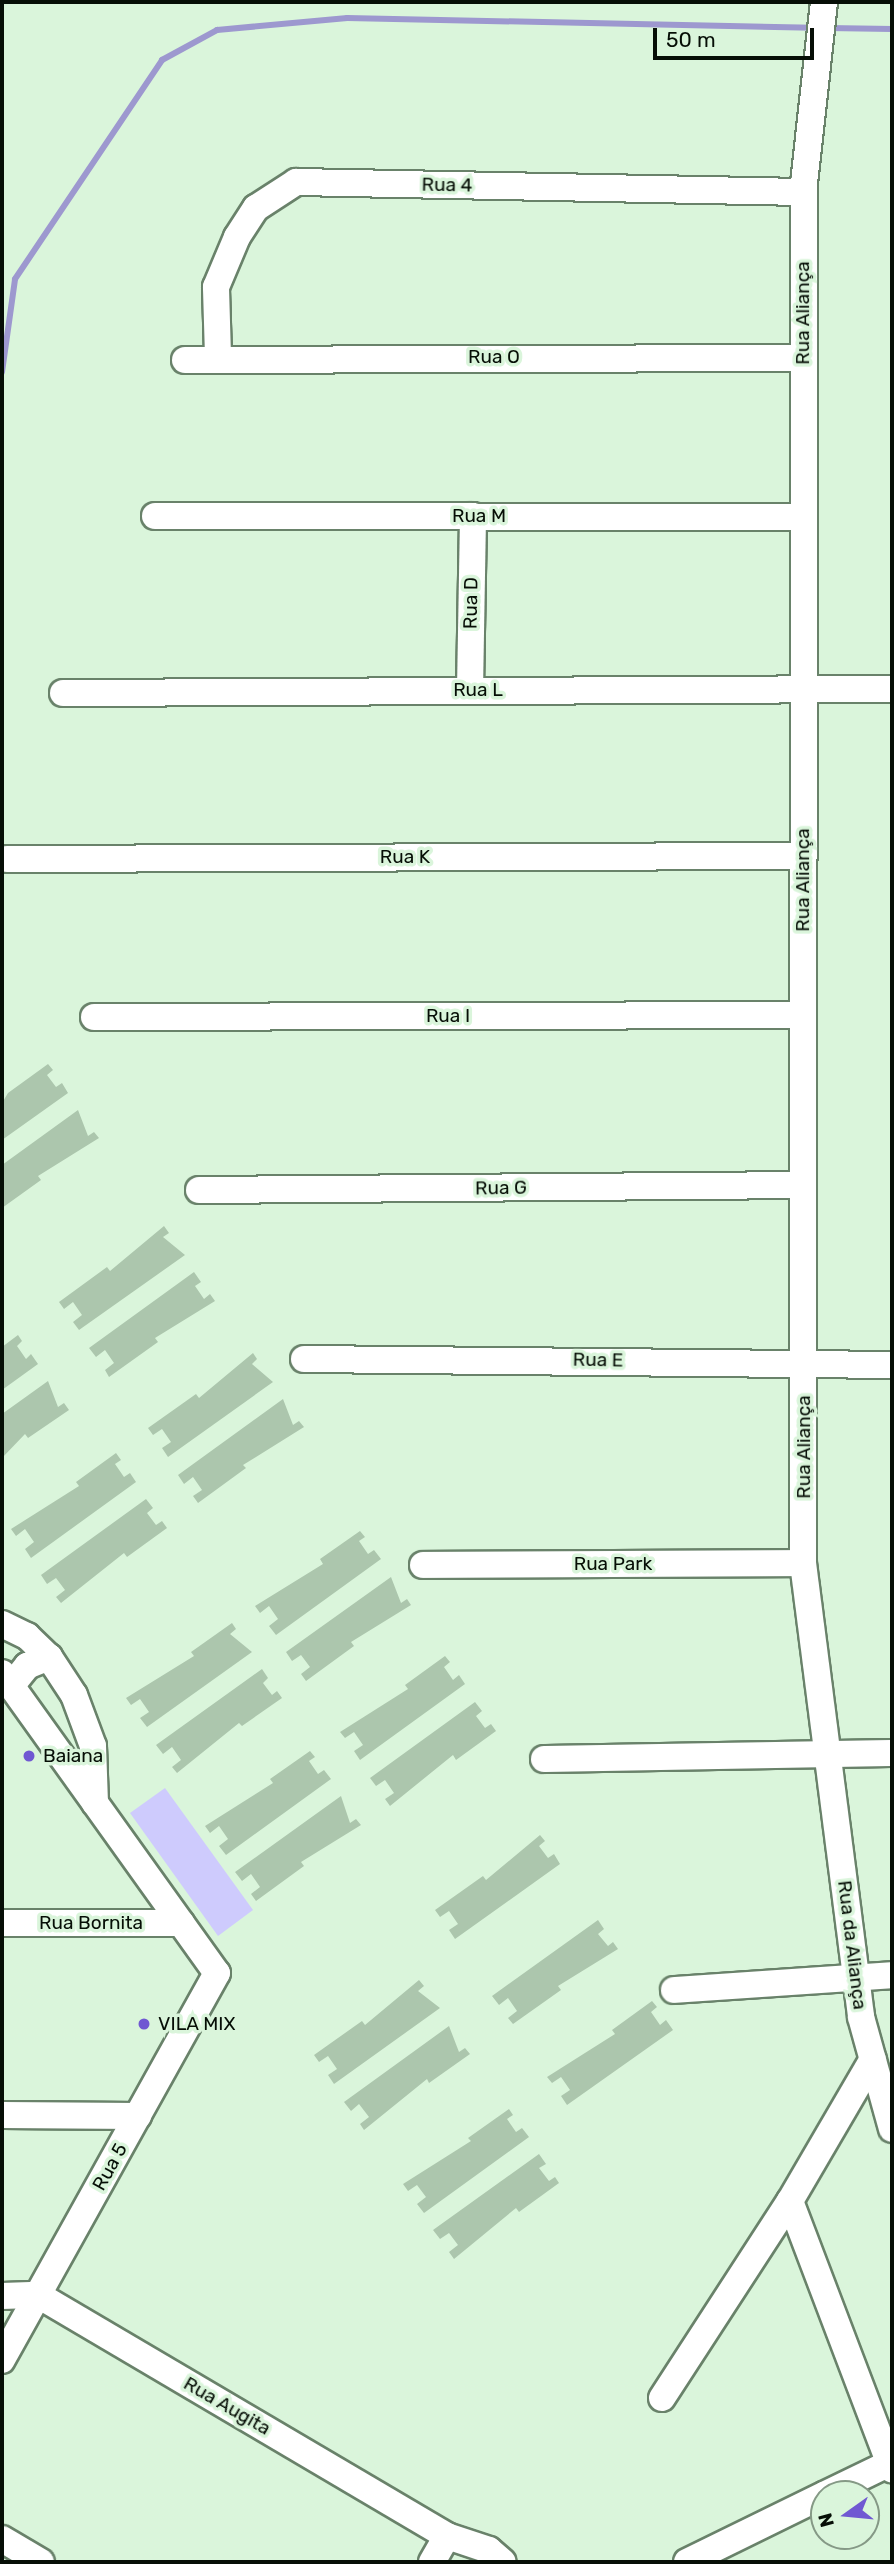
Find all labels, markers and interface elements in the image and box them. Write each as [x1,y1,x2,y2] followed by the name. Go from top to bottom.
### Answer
[656,14,817,58] scale bar
[666,27,716,52] text: 50 m
[421,173,473,197] street label: Rua 4
[792,261,814,365] street label: Rua Aliança
[468,346,520,368] street label: Rua O
[452,505,506,527] street label: Rua M
[459,577,483,629] street label: Rua D
[453,679,503,701] street label: Rua L
[792,828,814,932] street label: Rua Aliança
[380,846,430,868] street label: Rua K
[426,1005,470,1027] street label: Rua I
[475,1176,527,1200] street label: Rua G
[573,1348,623,1372] street label: Rua E
[793,1395,815,1499] street label: Rua Aliança
[574,1553,652,1575] street label: Rua Park
[43,1745,103,1767] place label: Baiana
[21,1748,37,1764] marker: Baiana
[833,1879,871,2011] street label: Rua da Aliança
[39,1912,143,1934] street label: Rua Bornita
[158,2013,236,2035] place label: VILA MIX
[136,2016,152,2032] marker: VILA MIX
[88,2139,132,2195] street label: Rua 5
[179,2372,275,2440] street label: Rua Augita
[810,2480,880,2550] north arrow
[813,2510,839,2530] text: N

